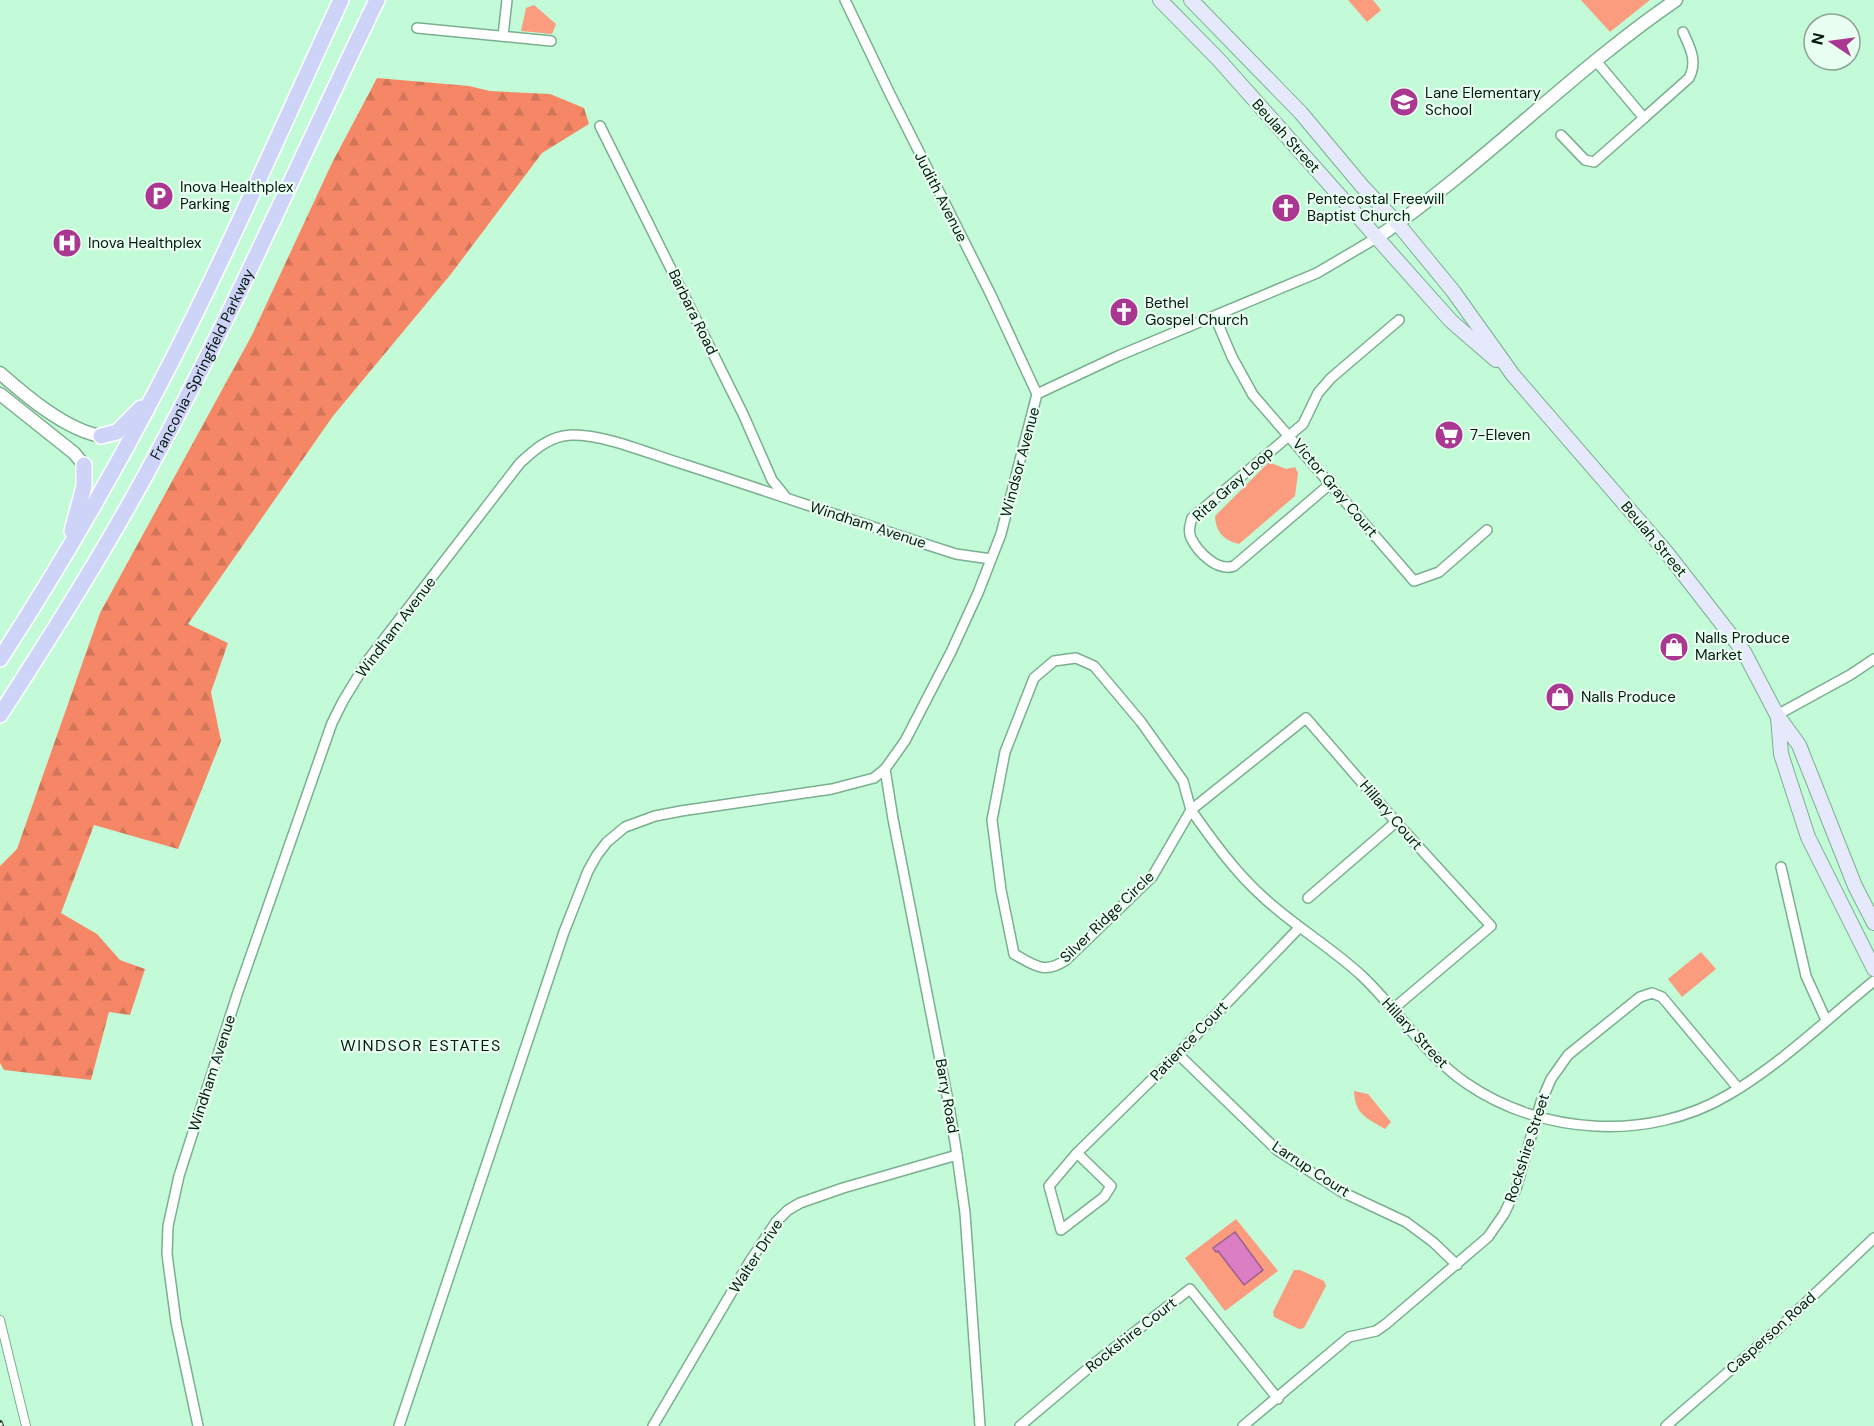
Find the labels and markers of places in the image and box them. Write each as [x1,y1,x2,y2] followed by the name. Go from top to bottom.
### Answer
[1425,83,1542,120] place label: Lane Elementary School
[1388,86,1420,118] school or university icon: Lane Elementary School
[180,177,294,214] place label: Inova Healthplex Parking
[143,180,175,212] parking icon: Inova Healthplex Parking
[1307,189,1444,226] place label: Pentecostal Freewill Baptist Church
[1270,192,1302,224] church icon: Pentecostal Freewill Baptist Church
[51,227,83,259] hospital icon: Inova Healthplex
[88,233,202,253] place label: Inova Healthplex
[1145,293,1249,330] place label: Bethel Gospel Church
[1108,296,1140,328] church icon: Bethel Gospel Church
[1433,419,1465,451] supermarket icon: 7-Eleven
[1470,425,1530,445] place label: 7-Eleven
[1695,628,1790,665] place label: Nalls Produce Market
[1658,631,1690,663] shop icon: Nalls Produce Market
[1544,681,1576,713] shop icon: Nalls Produce
[1581,687,1676,707] place label: Nalls Produce

